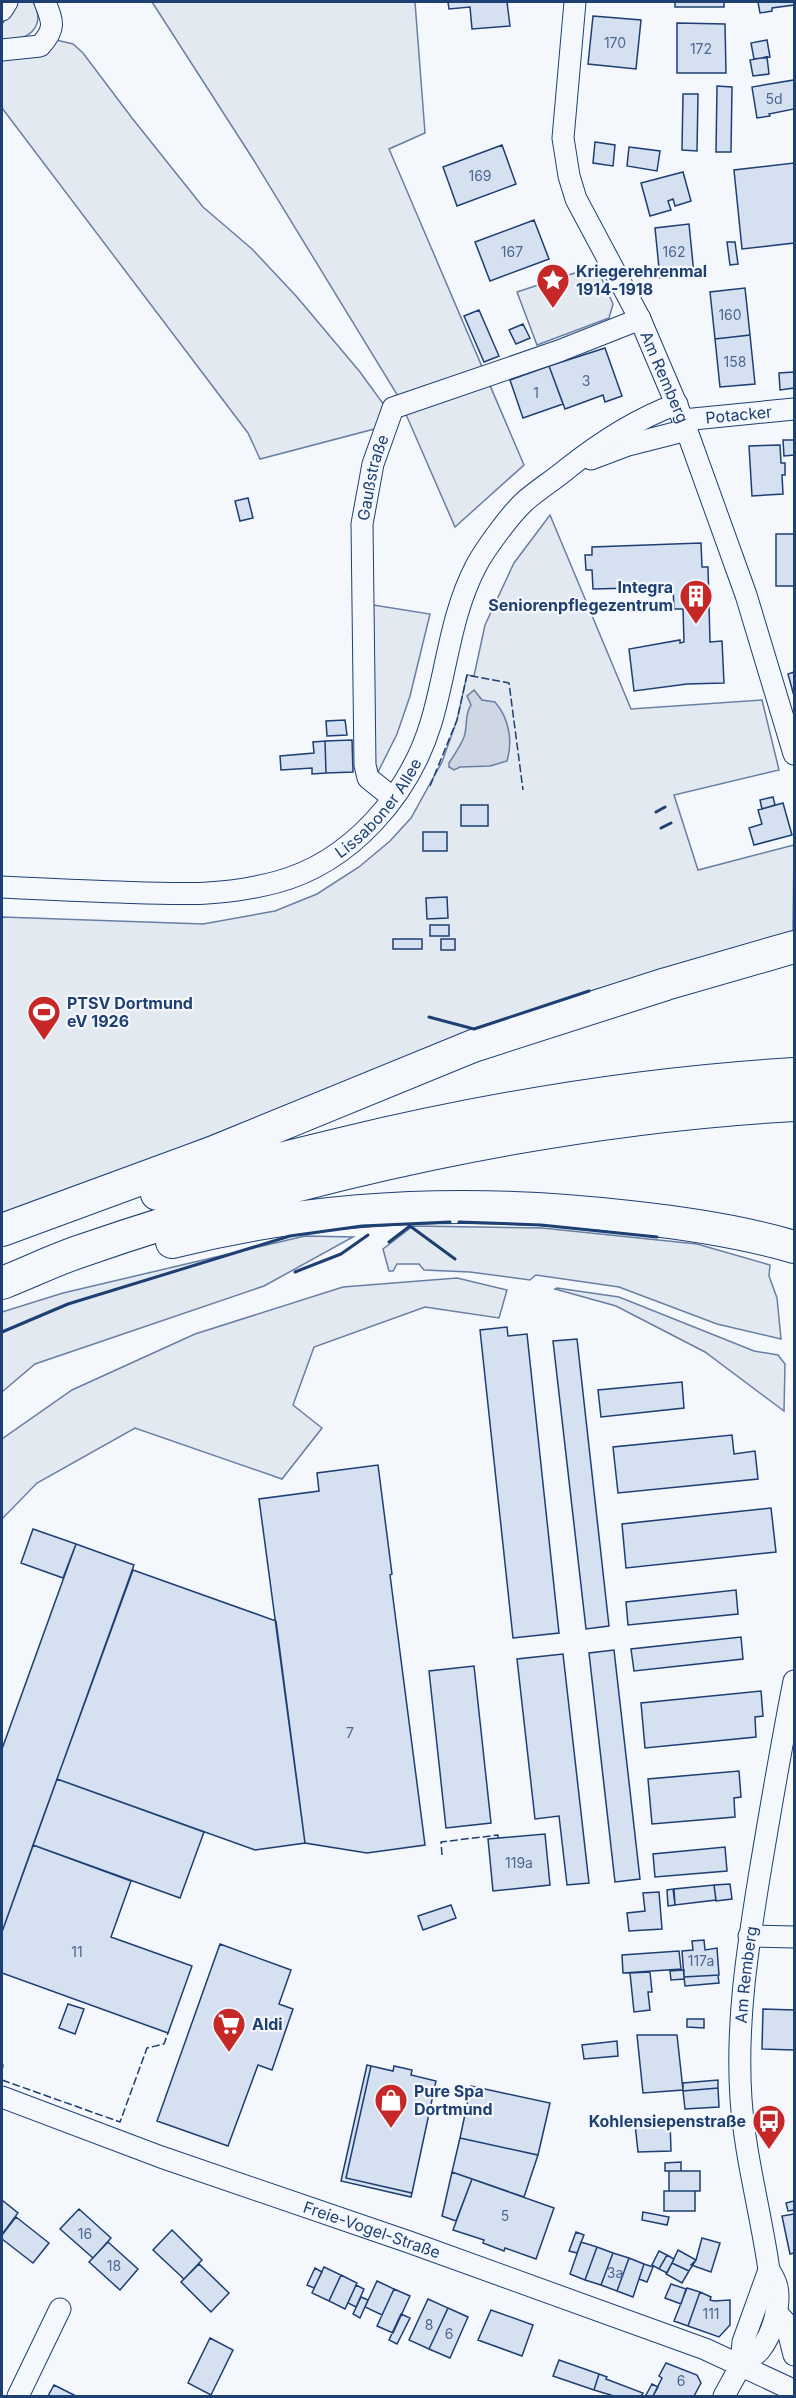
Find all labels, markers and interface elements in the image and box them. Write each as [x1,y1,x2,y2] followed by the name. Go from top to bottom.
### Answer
[604,34,626,51] house number: 170
[690,40,712,57] house number: 172
[765,90,783,107] house number: 5d
[468,167,492,184] house number: 169
[501,243,523,260] house number: 167
[663,243,685,260] house number: 162
[576,261,707,299] place label: Kriegerehrenmal 1914-1918
[535,262,571,309] place icon: Kriegerehrenmal 1914-1918
[718,306,742,323] house number: 160
[636,328,693,426] street label: Am Remberg
[724,353,746,370] house number: 158
[582,372,590,389] house number: 3
[533,384,539,401] house number: 1
[704,401,773,428] street label: Potacker
[353,432,393,522] street label: Gaußstraße
[488,577,673,615] place label: Integra Seniorenpflegezentrum
[678,578,714,625] building icon: Integra Seniorenpflegezentrum
[331,755,426,862] street label: Lissaboner Allee
[67,993,193,1031] place label: PTSV Dortmund eV 1926
[26,994,62,1041] sports icon: PTSV Dortmund eV 1926
[346,1724,354,1741] house number: 7
[505,1854,533,1871] house number: 119a
[731,1925,761,2024] street label: Am Remberg
[71,1943,83,1960] house number: 11
[688,1952,714,1969] house number: 117a
[211,2006,247,2053] supermarket icon: Aldi
[252,2014,283,2034] place label: Aldi
[414,2081,493,2119] place label: Pure Spa Dortmund
[373,2082,409,2129] shop icon: Pure Spa Dortmund
[751,2103,787,2150] bus stop icon: Kohlensiepenstraße
[589,2111,746,2131] place label: Kohlensiepenstraße
[301,2197,443,2263] street label: Freie-Vogel-Straße
[501,2207,509,2224] house number: 5
[78,2225,92,2242] house number: 16
[107,2257,121,2274] house number: 18
[607,2264,623,2281] house number: 3a
[702,2305,720,2322] house number: 111
[425,2316,433,2333] house number: 8
[445,2325,453,2342] house number: 6
[677,2372,685,2389] house number: 6

